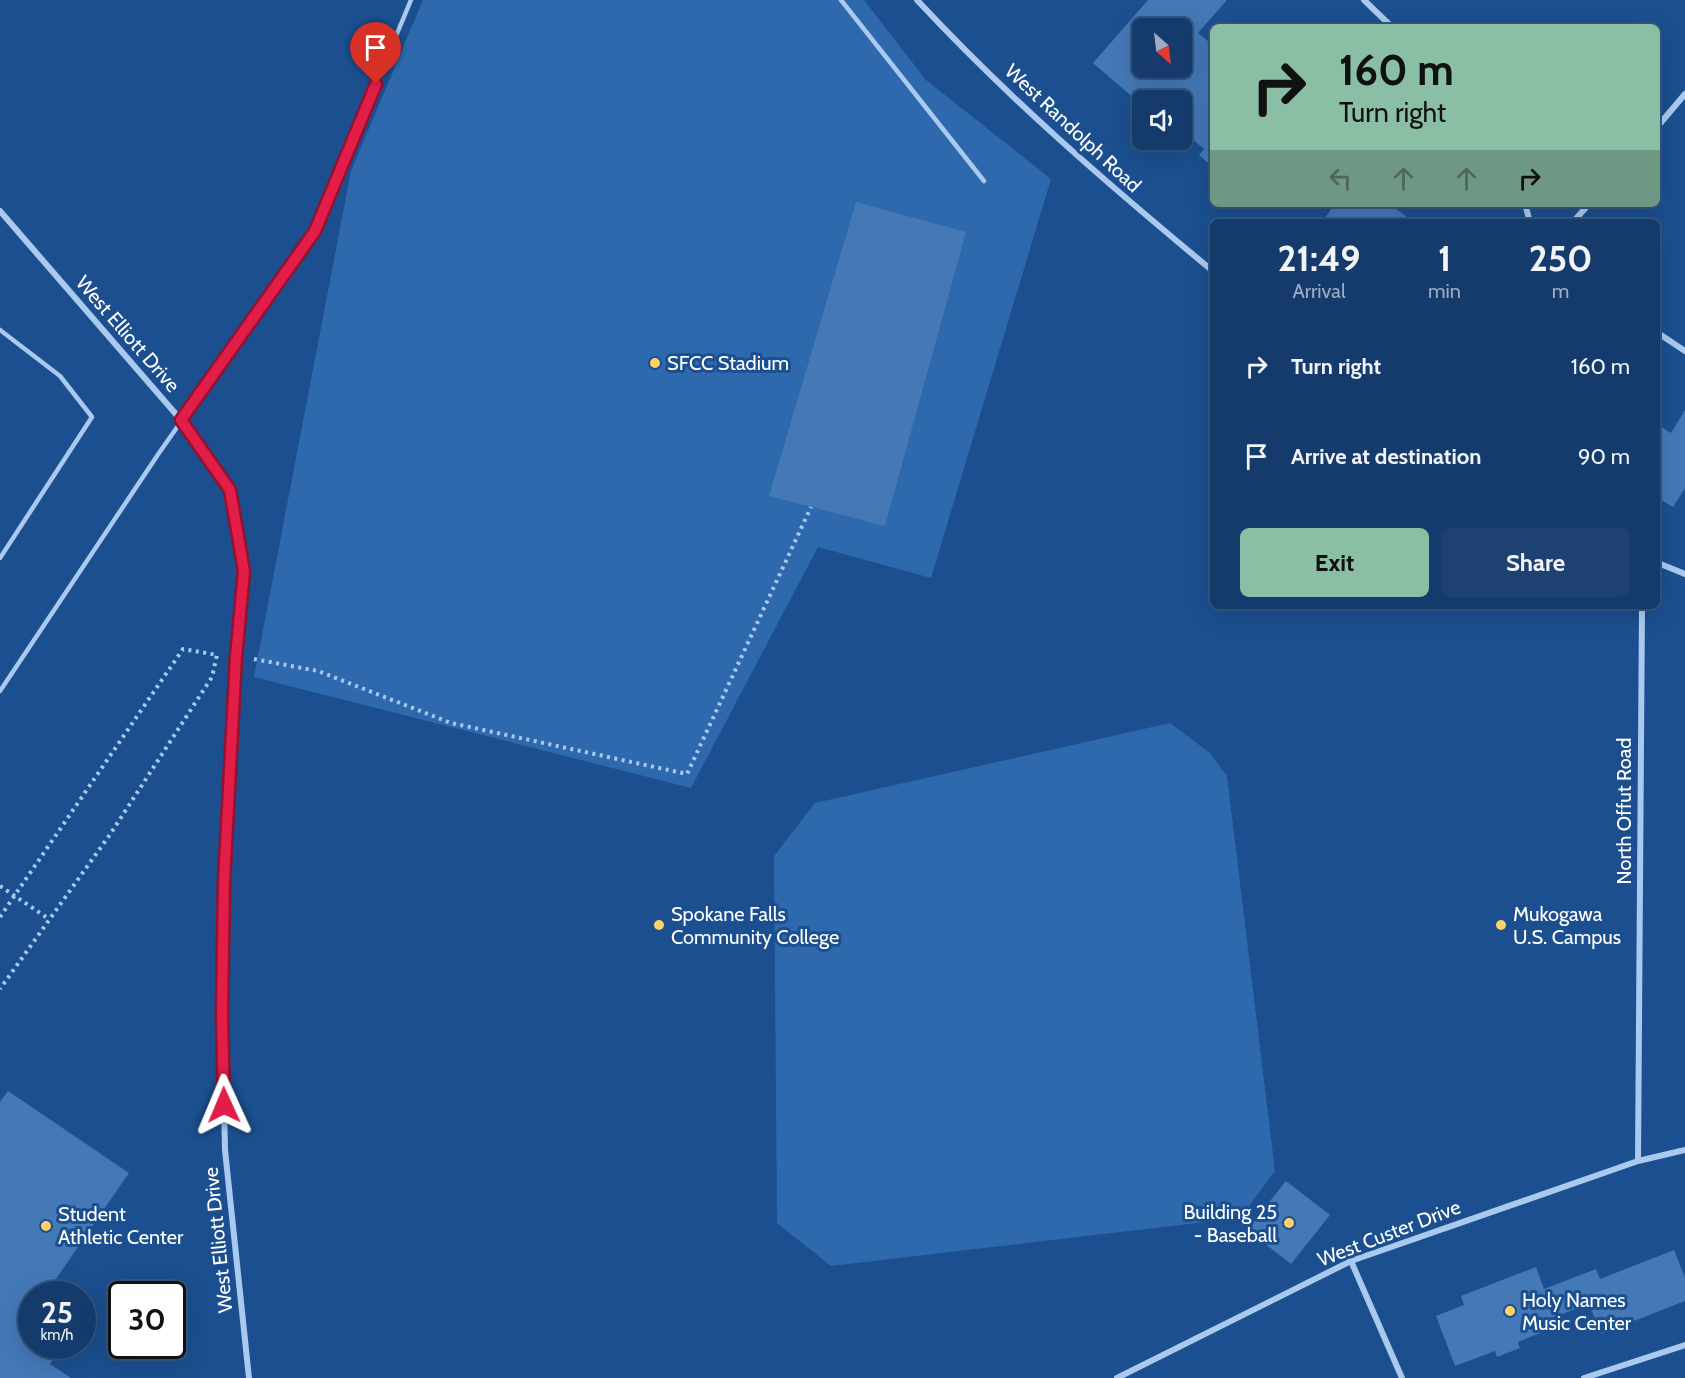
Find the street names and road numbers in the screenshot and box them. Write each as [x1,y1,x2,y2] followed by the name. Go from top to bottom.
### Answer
[1000,59,1146,197] street label: West Randolph Road
[71,271,185,397] street label: West Elliott Drive
[1612,738,1636,884] street label: North Offut Road
[198,1166,238,1314] street label: West Elliott Drive
[1314,1195,1464,1271] street label: West Custer Drive

